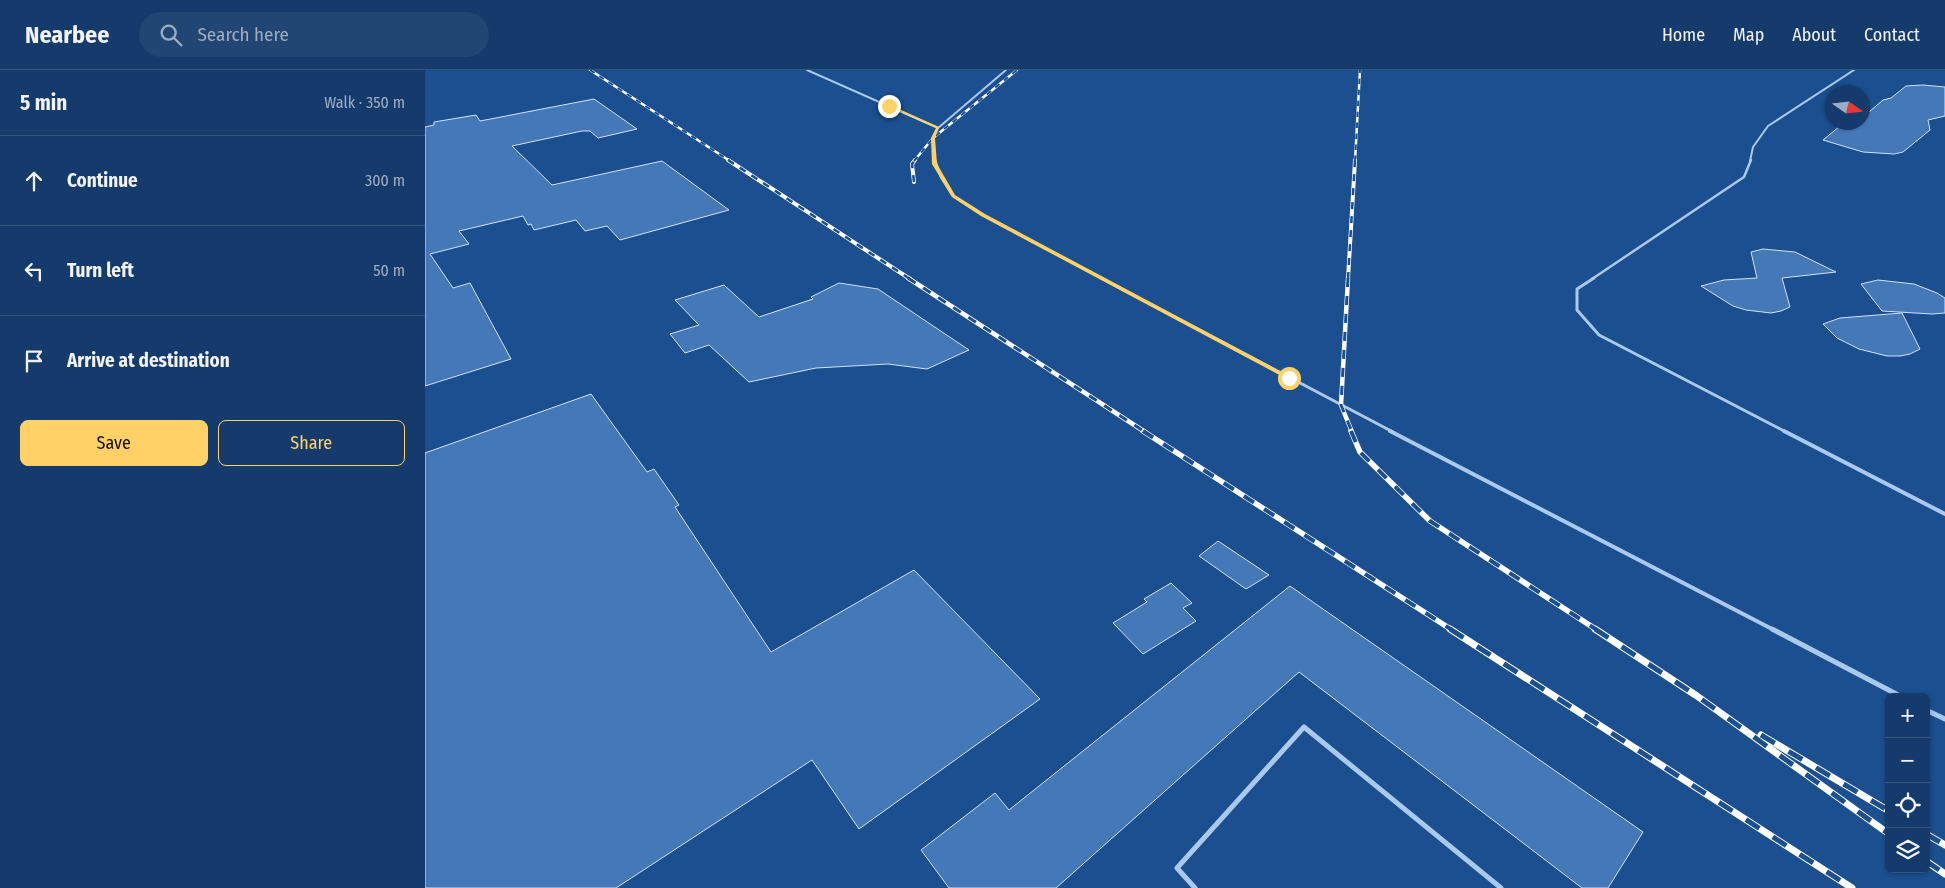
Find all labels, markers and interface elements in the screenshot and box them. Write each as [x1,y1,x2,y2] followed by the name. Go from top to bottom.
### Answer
[139,12,489,57] search box
[25,21,109,49] text: Nearbee
[157,21,185,49] icon: search
[197,23,289,46] text: Search here
[1662,24,1705,46] text: Home
[1733,24,1764,46] text: Map
[1792,24,1836,46] text: About
[1864,24,1920,46] text: Contact
[1825,85,1870,130] north arrow
[20,90,67,116] text: 5 min
[324,93,405,112] text: Walk · 350 m
[878,95,901,118] route end
[20,167,48,195] icon: ahead
[67,169,138,192] text: Continue
[365,171,405,190] text: 300 m
[20,257,48,285] icon: left
[67,259,134,282] text: Turn left
[373,261,405,280] text: 50 m
[20,347,48,375] icon: arrive
[67,349,230,372] text: Arrive at destination
[1278,367,1301,390] route start
[20,420,208,466] button: Save
[218,420,405,466] button: Share
[1885,693,1930,873] map controls
[1885,693,1930,738] button: +
[1885,738,1930,783] button: −
[1885,783,1930,828] button: locate
[1885,828,1930,873] button: layers

